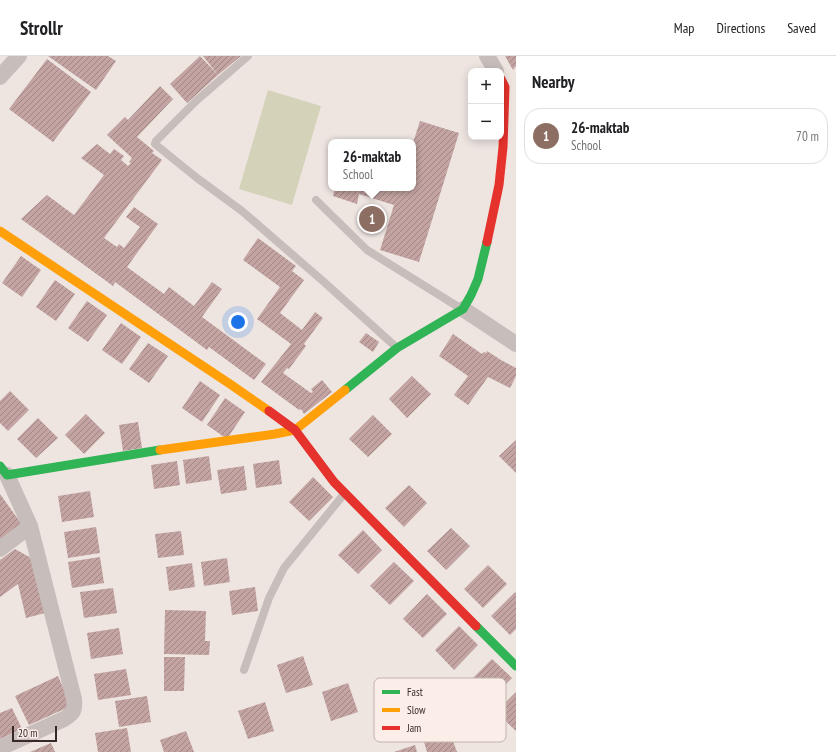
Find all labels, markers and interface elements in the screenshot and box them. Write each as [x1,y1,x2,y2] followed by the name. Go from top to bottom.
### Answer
[20,16,63,40] text: Strollr
[674,19,694,37] text: Map
[716,19,765,37] text: Directions
[787,19,816,37] text: Saved
[468,68,504,140] map controls
[468,68,504,104] button: +
[532,71,575,93] text: Nearby
[468,104,504,140] button: −
[571,118,629,137] text: 26-maktab
[543,128,549,145] text: 1
[796,128,819,145] text: 70 m
[571,137,601,154] text: School
[328,139,416,191] popup
[343,147,401,166] text: 26-maktab
[343,166,373,183] text: School
[359,204,385,234] pin: 1
[228,312,248,332] your location
[374,678,506,742] legend
[407,685,423,699] text: Fast
[407,703,426,717] text: Slow
[406,721,421,735] text: Jam
[12,724,57,743] scale bar
[18,726,37,740] text: 20 m

